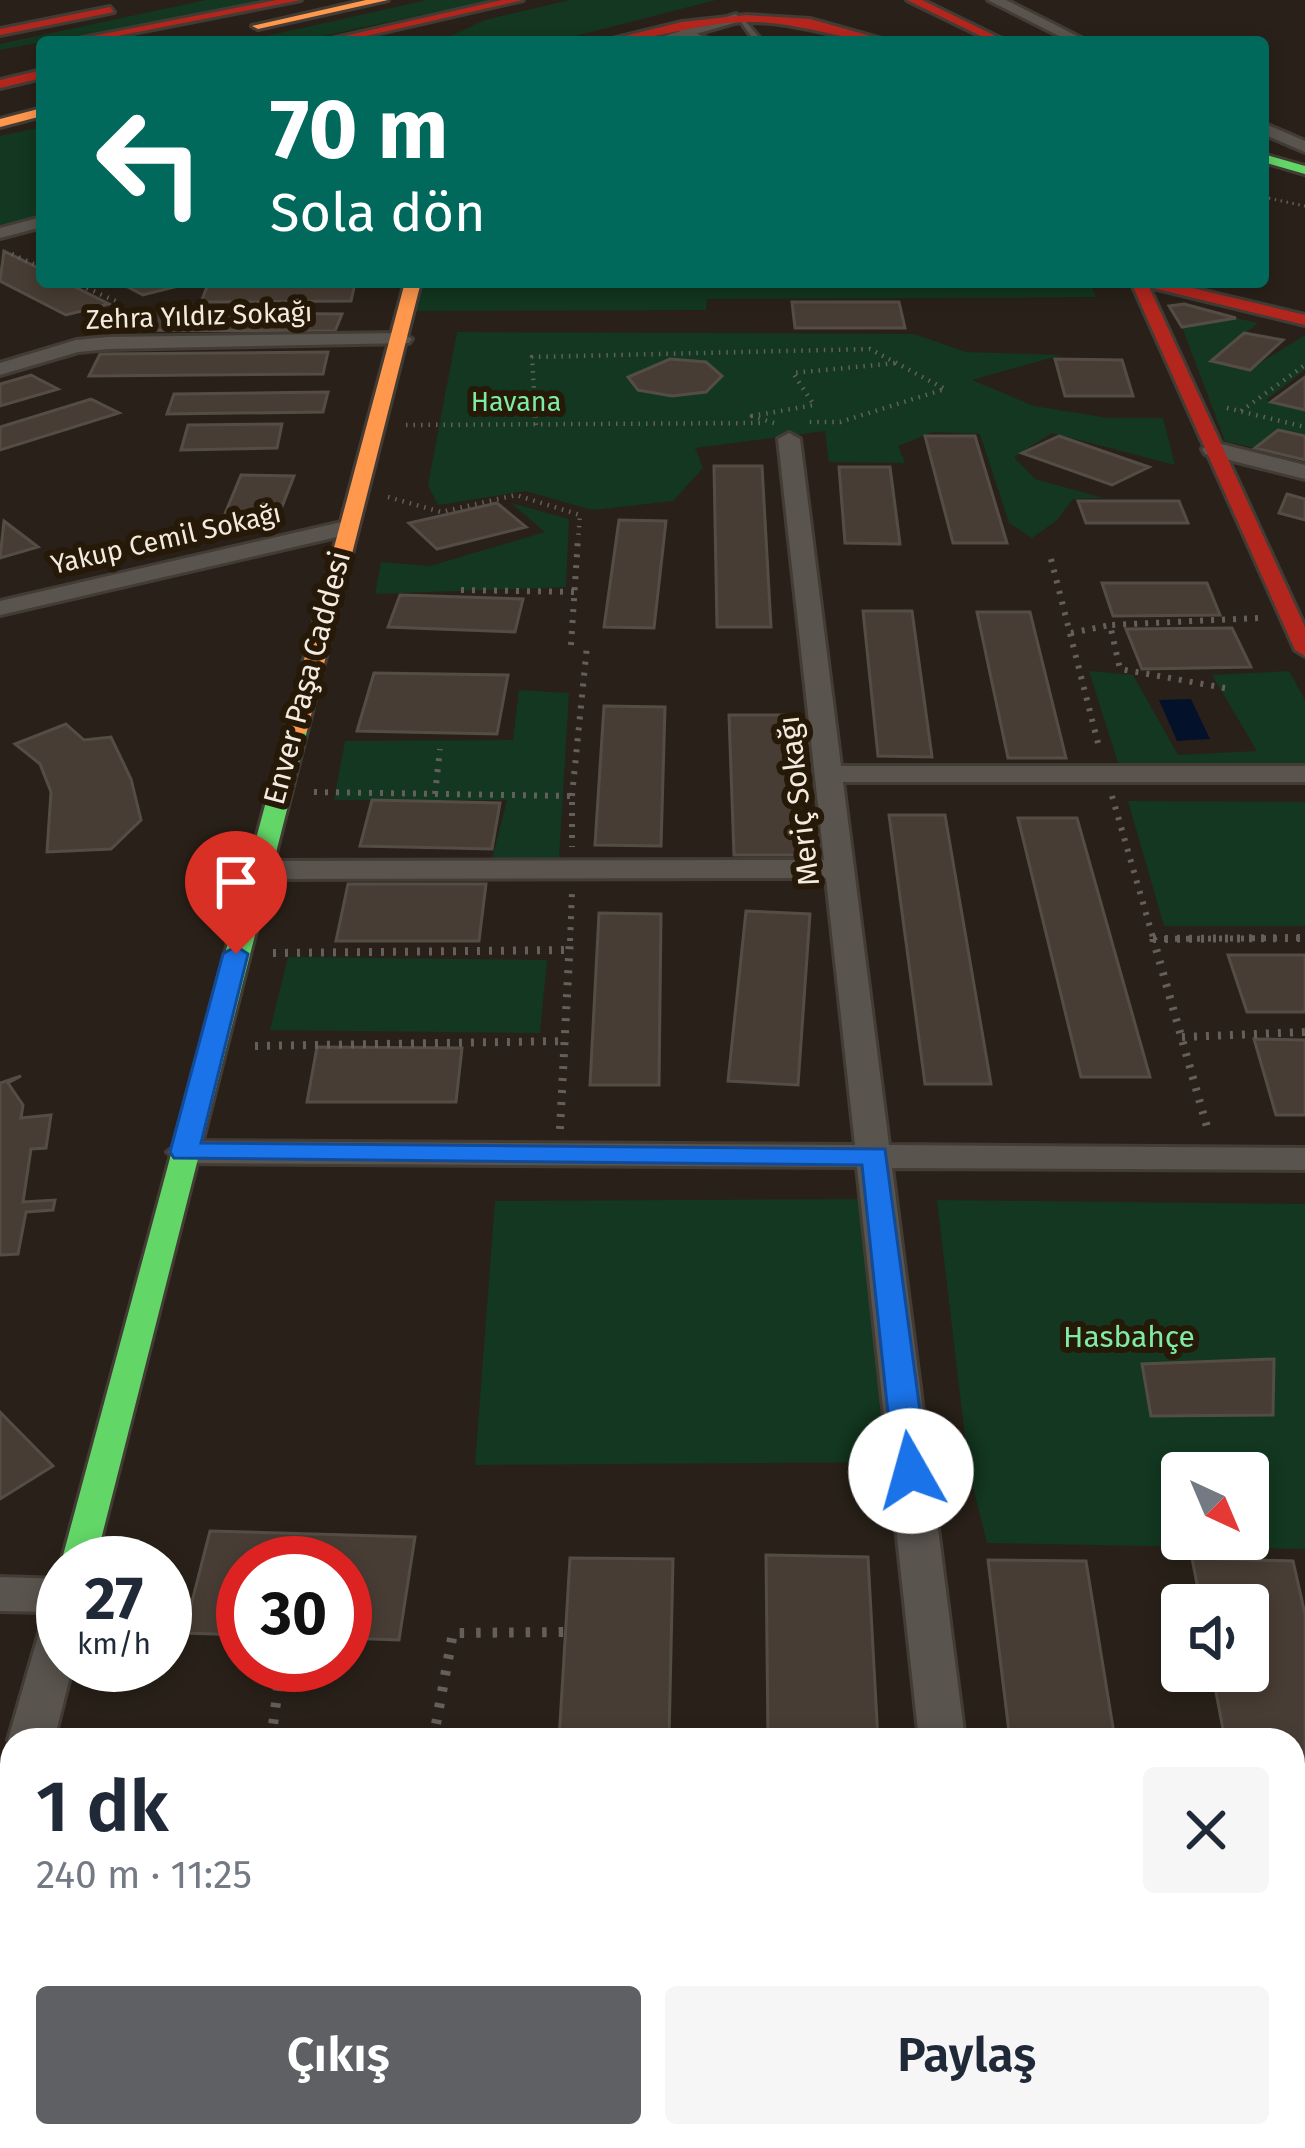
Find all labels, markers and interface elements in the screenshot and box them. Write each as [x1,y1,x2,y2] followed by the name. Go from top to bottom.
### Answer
[270,79,448,180] text: 70 m
[72,84,228,240] icon: left
[270,181,486,245] text: Sola dön
[85,296,313,336] street label: Zehra Yıldız Sokağı
[471,386,561,418] park label: Havana
[48,497,284,581] street label: Yakup Cemil Sokağı
[256,547,358,809] street label: Enver Paşa Caddesi
[771,714,827,888] street label: Meriç Sokağı
[185,831,287,954] pin
[203,849,269,915] icon: arrive
[1063,1319,1195,1355] park label: Hasbahçe
[848,1408,974,1534] position arrow
[1161,1452,1269,1560] north arrow
[1161,1452,1269,1692] map controls
[216,1536,372,1692] speed limit sign: 30
[85,1563,143,1635] text: 27
[1161,1584,1269,1692] button: sound
[77,1626,151,1662] text: km/h
[36,1764,169,1850] text: 1 dk
[1143,1767,1269,1893] button: close
[36,1852,252,1898] text: 240 m · 11:25
[36,1986,641,2124] button: Çıkış
[665,1986,1269,2124] button: Paylaş

